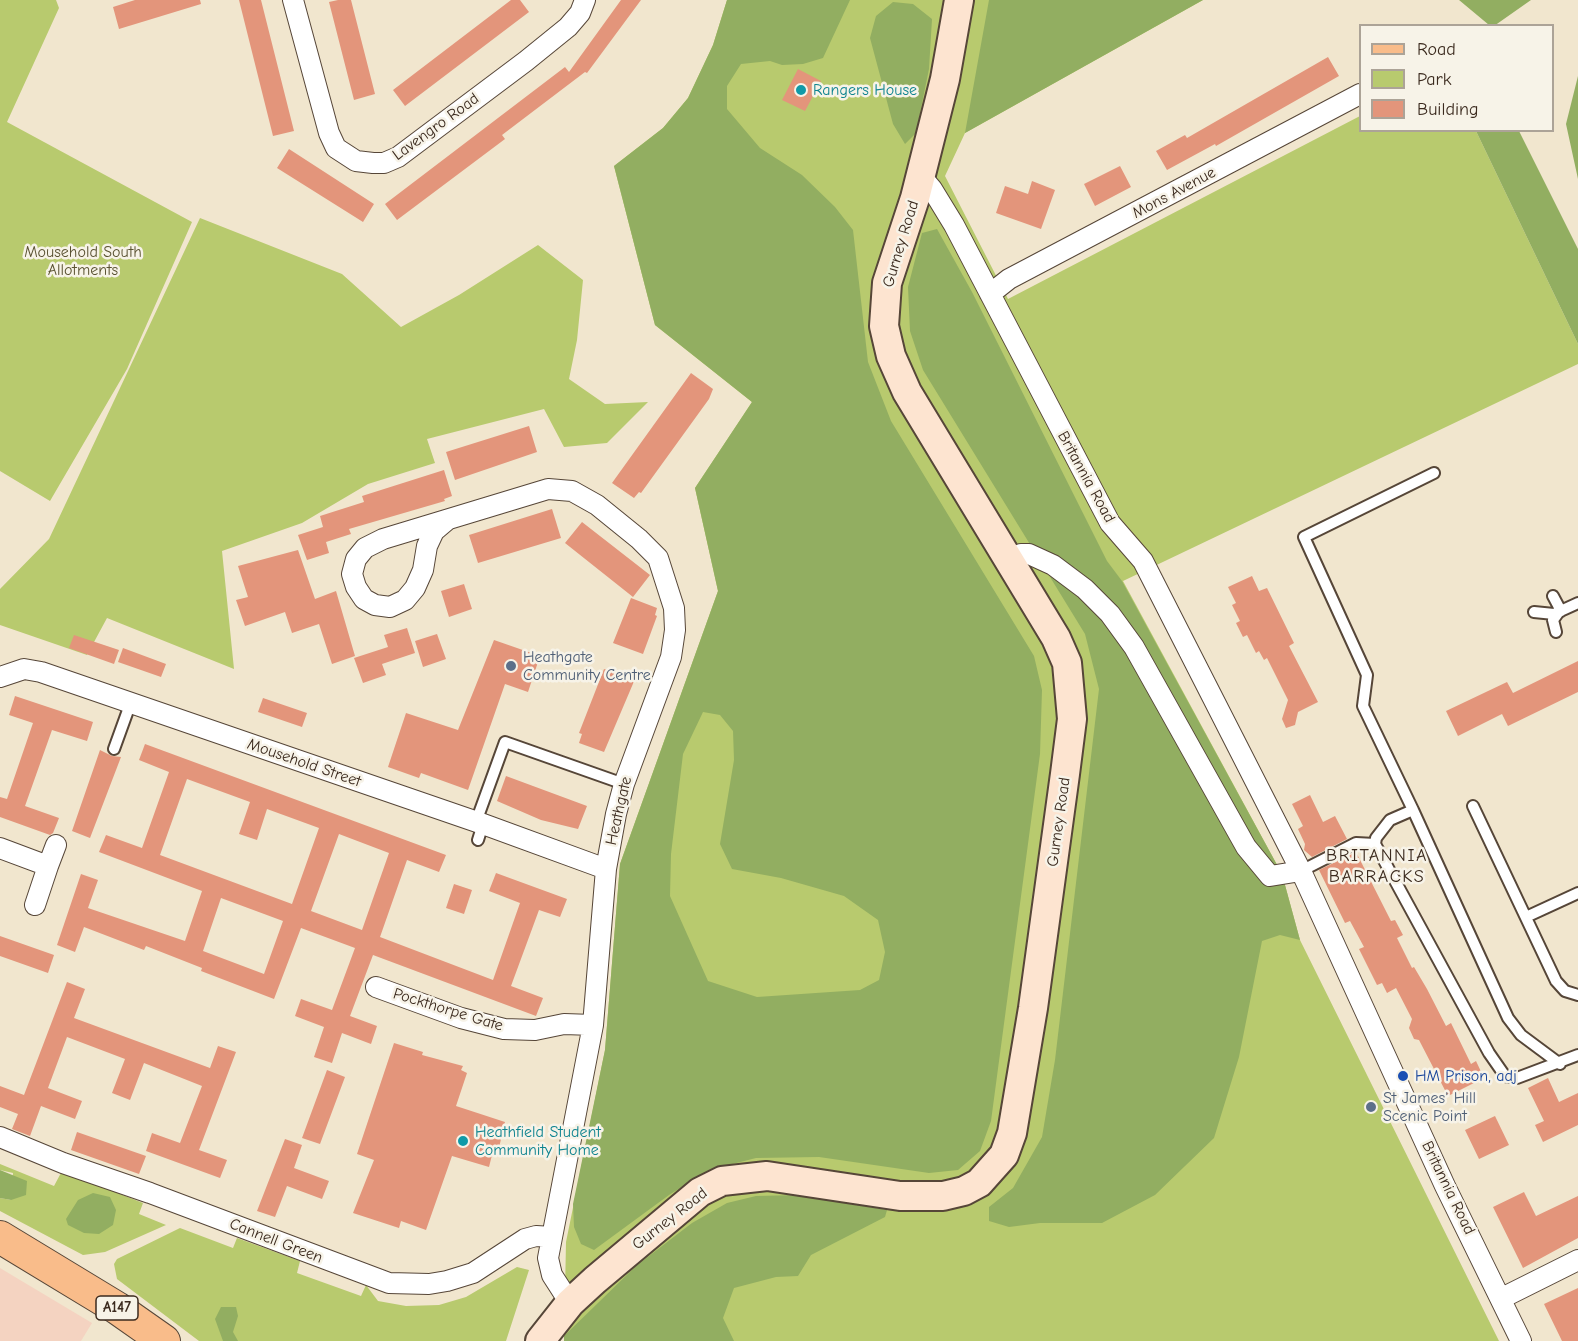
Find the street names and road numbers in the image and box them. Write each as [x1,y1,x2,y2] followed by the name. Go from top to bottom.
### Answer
[389,89,483,165] street label: Lavengro Road
[1129,163,1219,223] street label: Mons Avenue
[879,198,923,290] street label: Gurney Road
[1053,428,1119,526] street label: Britannia Road
[245,735,363,791] street label: Mousehold Street
[602,775,636,847] street label: Heathgate
[1043,776,1075,868] street label: Gurney Road
[391,984,505,1036] street label: Pockthorpe Gate
[1417,1138,1479,1238] street label: Britannia Road
[629,1184,711,1254] street label: Gurney Road
[227,1214,325,1268] street label: Cannell Green
[96,1296,138,1320] road number: A147

